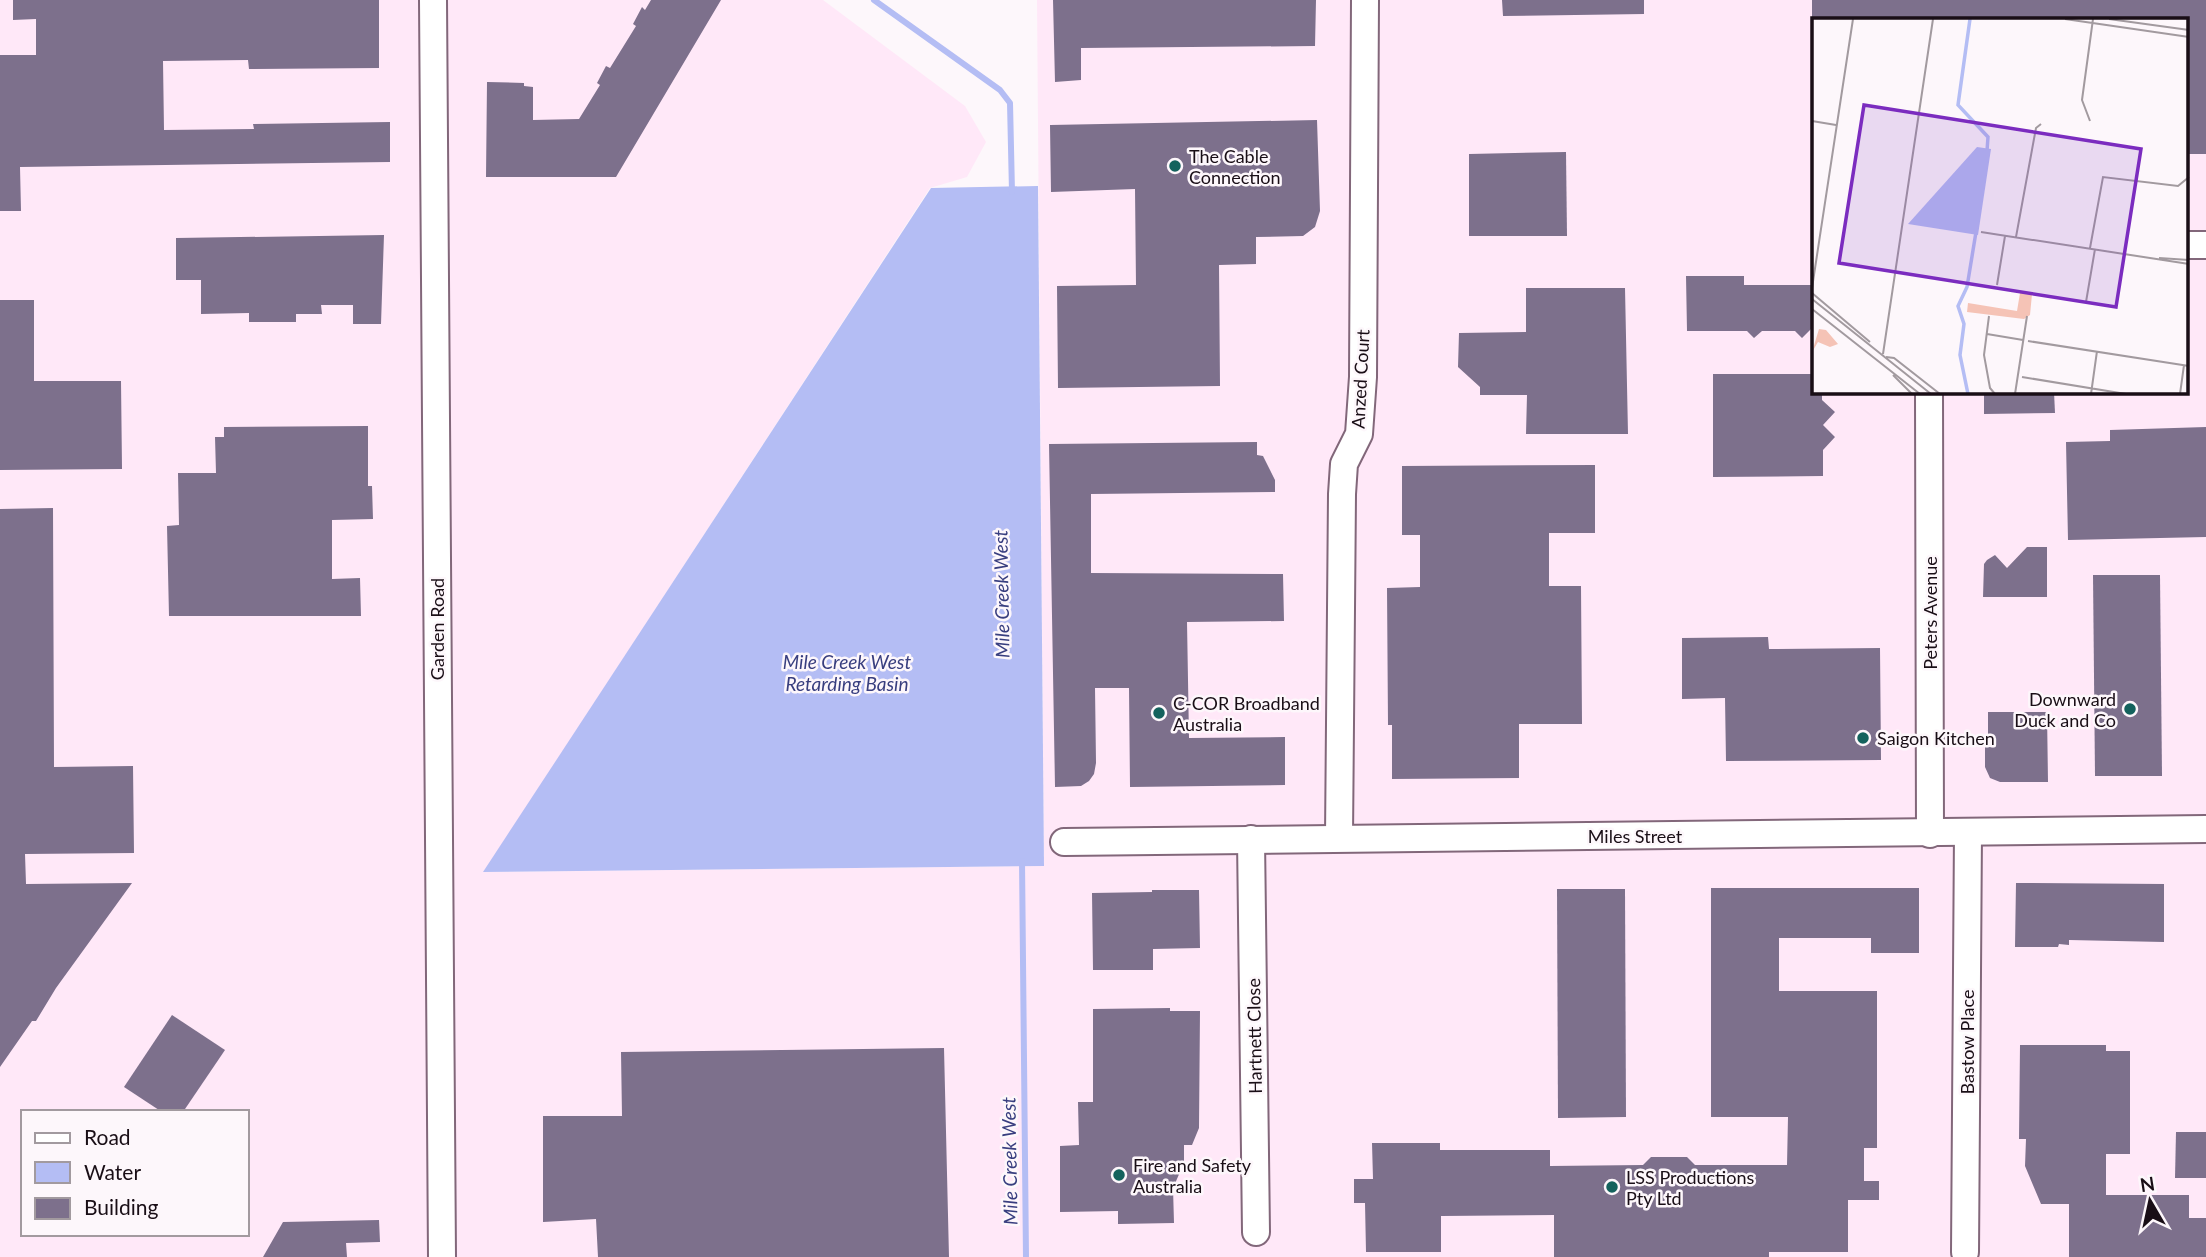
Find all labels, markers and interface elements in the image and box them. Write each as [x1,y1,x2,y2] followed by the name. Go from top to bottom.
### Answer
[1812,18,2188,394] inset map
[1189,145,1281,188] place label: The Cable Connection
[1167,158,1183,174] marker: The Cable Connection
[1346,328,1374,429] street label: Anzed Court
[988,529,1014,658] water label: Mile Creek West
[1919,556,1941,670] street label: Peters Avenue
[426,578,448,680] street label: Garden Road
[783,650,911,695] water label: Mile Creek West Retarding Basin
[2014,688,2116,731] place label: Downward Duck and Co
[1173,692,1320,735] place label: C-COR Broadband Australia
[2122,701,2138,717] marker: Downward Duck and Co
[1151,705,1167,721] marker: C-COR Broadband Australia
[1877,727,1995,749] place label: Saigon Kitchen
[1855,730,1871,746] marker: Saigon Kitchen
[1588,825,1683,847] street label: Miles Street
[1242,978,1266,1094] street label: Hartnett Close
[1956,990,1978,1094] street label: Bastow Place
[996,1096,1022,1225] water label: Mile Creek West
[21,1110,248,1236] legend
[84,1124,131,1149] text: Road
[1133,1154,1252,1197] place label: Fire and Safety Australia
[84,1159,141,1184] text: Water
[1626,1166,1754,1209] place label: LSS Productions Pty Ltd
[2115,1166,2185,1236] north arrow
[1111,1167,1127,1183] marker: Fire and Safety Australia
[2138,1171,2156,1196] text: N
[1604,1179,1620,1195] marker: LSS Productions Pty Ltd
[84,1194,159,1219] text: Building

